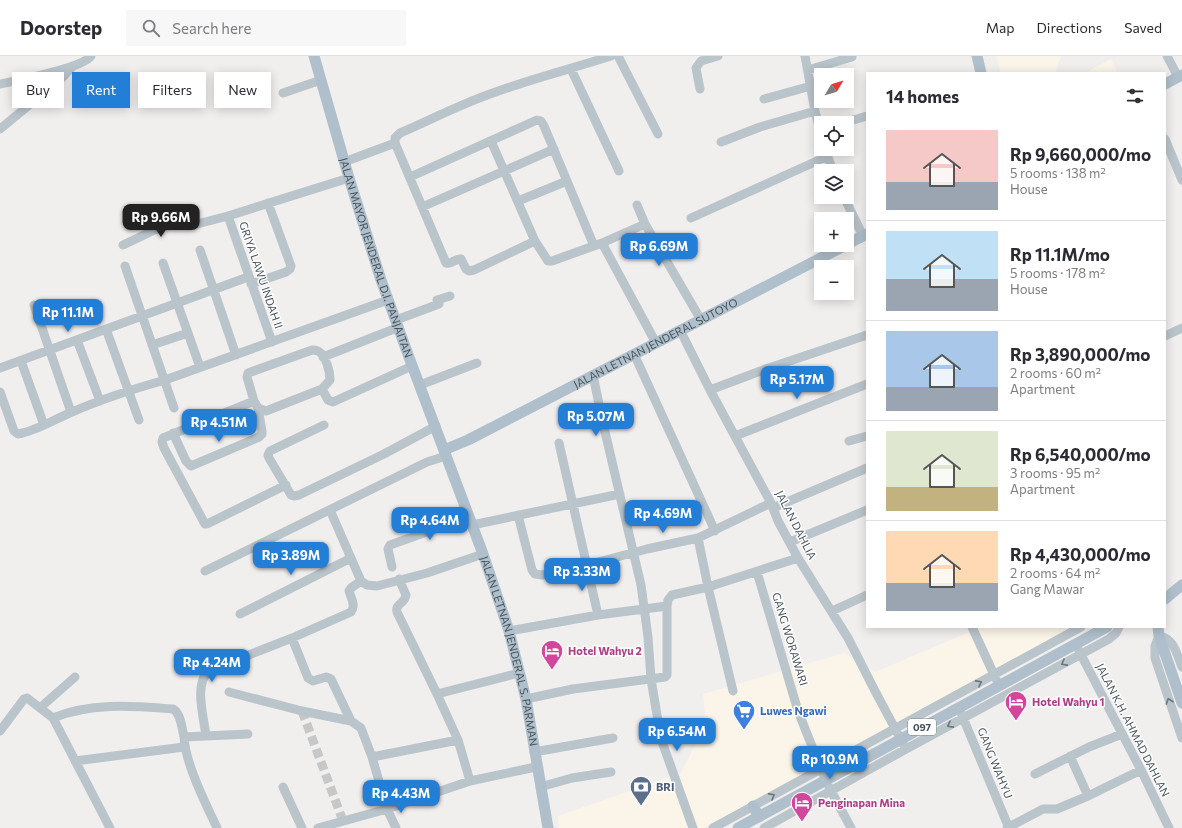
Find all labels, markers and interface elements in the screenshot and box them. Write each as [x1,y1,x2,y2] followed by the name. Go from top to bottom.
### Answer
[126,10,406,46] search box
[20,16,102,39] text: Doorstep
[140,17,162,39] icon: search
[172,19,252,37] text: Search here
[986,19,1015,36] text: Map
[1037,19,1102,36] text: Directions
[1124,19,1162,36] text: Saved
[814,68,854,108] north arrow
[814,68,854,300] map controls
[12,72,64,108] chip: Buy
[72,72,130,108] chip: Rent
[138,72,206,108] chip: Filters
[214,72,271,108] chip: New
[1124,85,1146,107] icon: filters
[886,86,959,107] text: 14 homes
[814,116,854,156] button: locate
[1010,144,1151,165] text: Rp 9,660,000/mo
[918,146,966,194] icon: home
[337,156,416,359] street label: JALAN MAYOR JENDERAL D.I. PANJAITAN
[814,164,854,204] button: layers
[1010,165,1106,181] text: 5 rooms · 138 m²
[1010,181,1048,197] text: House
[120,204,202,238] pin: Rp 9.66M
[132,209,190,225] text: Rp 9.66M
[814,212,854,252] button: +
[237,220,286,330] street label: GRIYA LAWU INDAH II
[618,233,700,267] pin: Rp 6.69M
[630,238,688,254] text: Rp 6.69M
[1010,244,1110,265] text: Rp 11.1M/mo
[918,247,966,295] icon: home
[814,260,854,300] button: −
[1010,265,1105,281] text: 5 rooms · 178 m²
[1010,281,1048,297] text: House
[571,295,740,391] street label: JALAN LETNAN JENDERAL SUTOYO
[27,299,109,333] pin: Rp 11.1M
[42,304,94,320] text: Rp 11.1M
[1010,344,1151,365] text: Rp 3,890,000/mo
[918,347,966,395] icon: home
[1010,365,1101,381] text: 2 rooms · 60 m²
[756,366,838,400] pin: Rp 5.17M
[770,371,824,387] text: Rp 5.17M
[1010,381,1075,397] text: Apartment
[555,403,637,437] pin: Rp 5.07M
[567,408,625,424] text: Rp 5.07M
[178,409,260,443] pin: Rp 4.51M
[191,414,247,430] text: Rp 4.51M
[1010,444,1151,465] text: Rp 6,540,000/mo
[918,447,966,495] icon: home
[1010,465,1100,481] text: 3 rooms · 95 m²
[1010,481,1075,497] text: Apartment
[773,488,820,562] street label: JALAN DAHLIA
[622,500,704,534] pin: Rp 4.69M
[634,505,692,521] text: Rp 4.69M
[389,507,471,541] pin: Rp 4.64M
[401,512,459,528] text: Rp 4.64M
[250,542,332,576] pin: Rp 3.89M
[1010,544,1151,565] text: Rp 4,430,000/mo
[262,547,320,563] text: Rp 3.89M
[918,547,966,595] icon: home
[477,554,541,747] street label: JALAN LETNAN JENDERAL S. PARMAN
[541,558,623,592] pin: Rp 3.33M
[553,563,611,579] text: Rp 3.33M
[1010,565,1100,581] text: 2 rooms · 64 m²
[1010,581,1085,597] text: Gang Mawar
[770,591,811,687] street label: GANG WORAWARI
[539,638,565,671] hotel icon: Hotel Wahyu 2
[568,644,642,657] place label: Hotel Wahyu 2
[171,649,253,683] pin: Rp 4.24M
[183,654,241,670] text: Rp 4.24M
[1061,659,1069,666] one-way arrow
[1093,661,1173,799] street label: JALAN K.H. AHMAD DAHLAN
[974,680,982,688] one-way arrow
[1003,689,1029,722] hotel icon: Hotel Wahyu 1
[1032,695,1105,708] place label: Hotel Wahyu 1
[731,698,757,731] supermarket icon: Luwes Ngawi
[1166,698,1174,705] one-way arrow
[760,704,827,717] place label: Luwes Ngawi
[636,718,718,752] pin: Rp 6.54M
[908,719,936,735] road number: 097
[947,721,954,728] one-way arrow
[648,723,706,739] text: Rp 6.54M
[975,725,1016,800] street label: GANG WAHYU
[789,746,871,780] pin: Rp 10.9M
[801,751,859,767] text: Rp 10.9M
[628,774,654,807] bank icon: BRI
[360,780,442,814] pin: Rp 4.43M
[656,780,674,793] place label: BRI
[372,785,430,801] text: Rp 4.43M
[789,790,815,823] hotel icon: Penginapan Mina
[768,794,775,801] one-way arrow
[818,796,905,809] place label: Penginapan Mina

